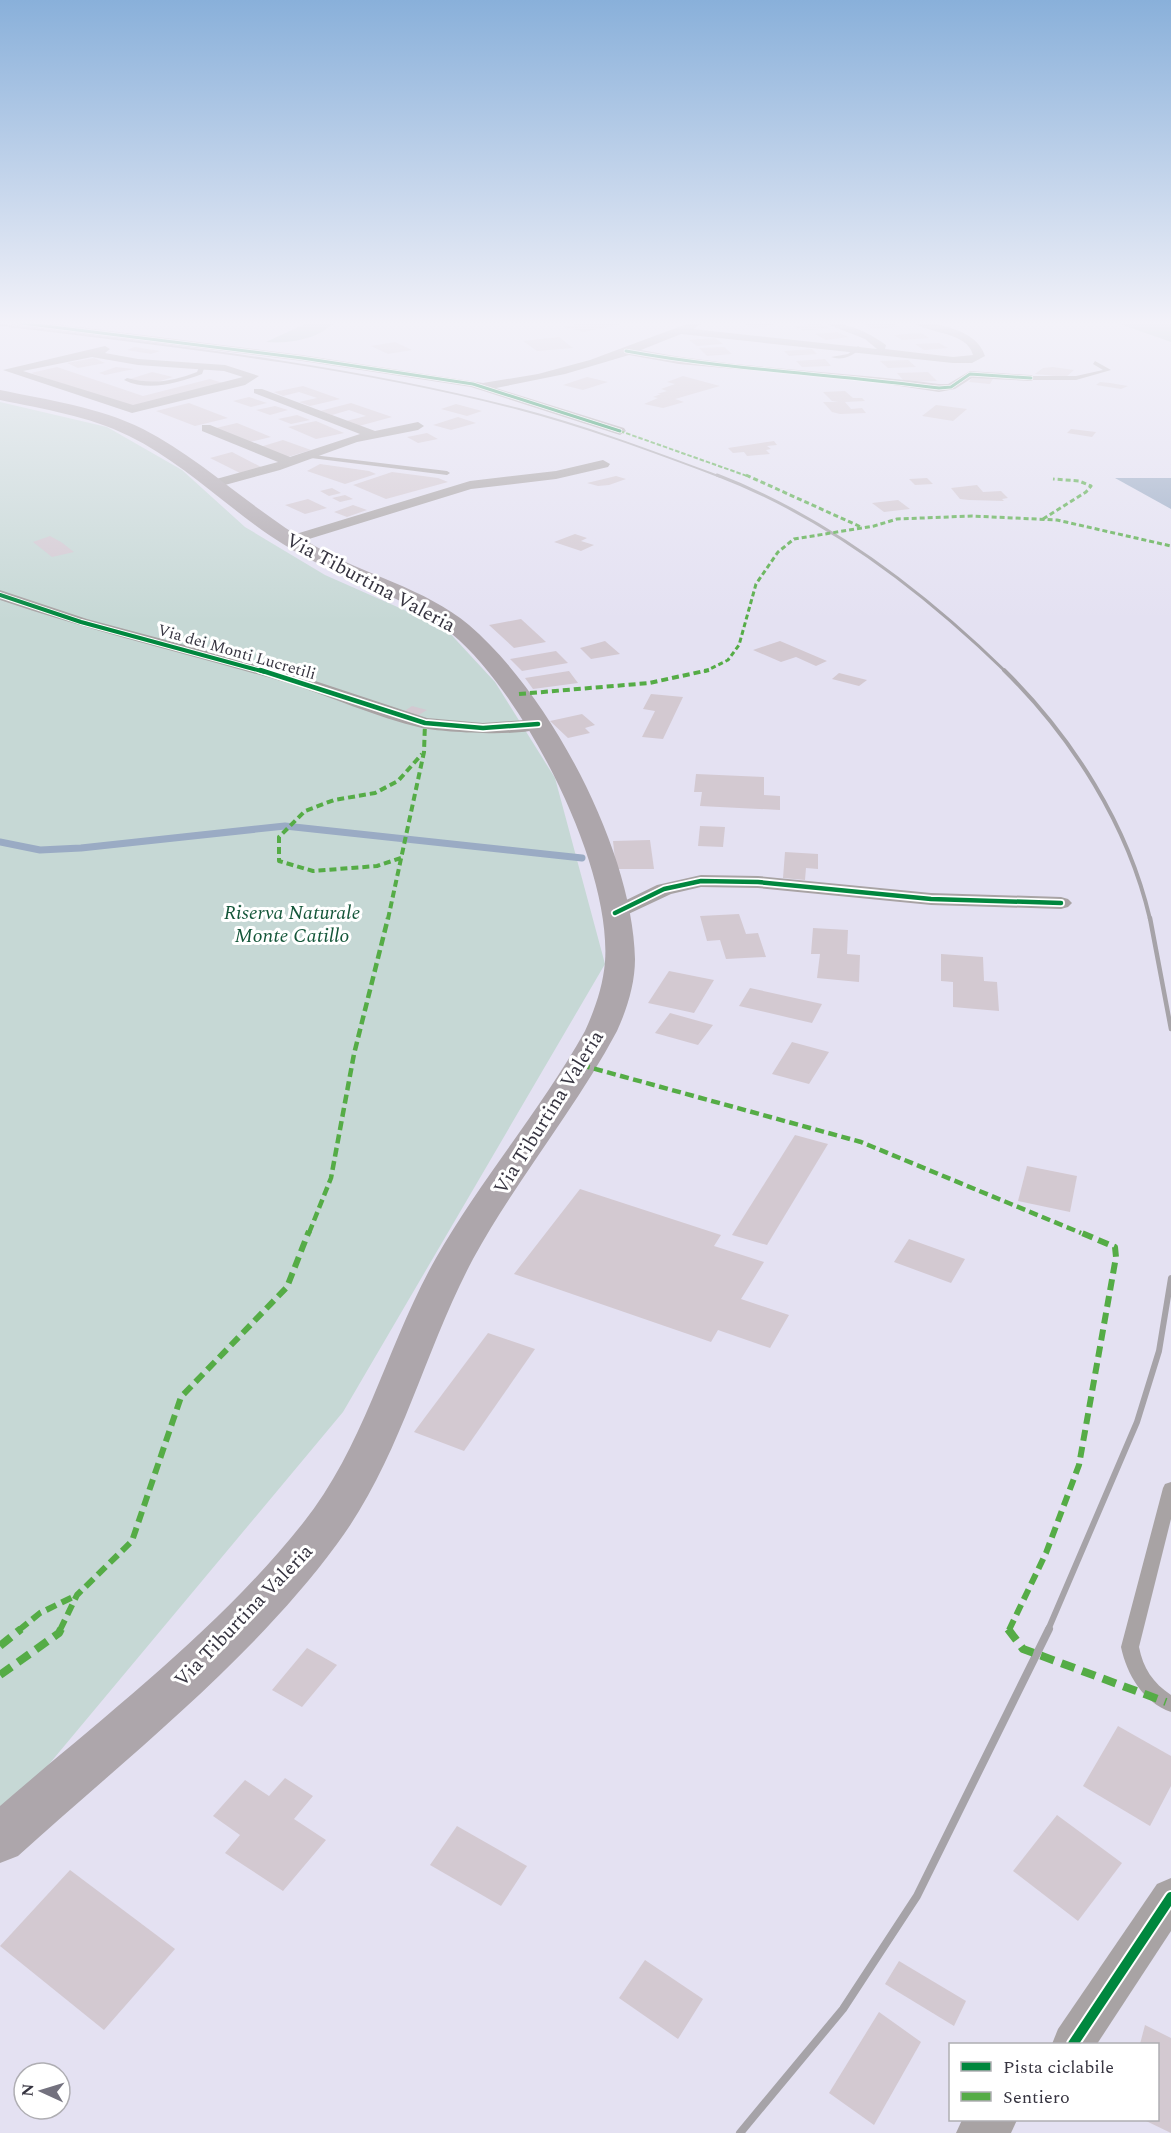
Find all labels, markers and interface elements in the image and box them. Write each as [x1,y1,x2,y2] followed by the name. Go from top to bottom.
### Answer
[280,525,461,641] street label: Via Tiburtina Valeria
[155,618,319,686] street label: Via dei Monti Lucretili
[224,898,360,951] park label: Riserva Naturale Monte Catillo
[486,1024,612,1200] street label: Via Tiburtina Valeria
[167,1537,320,1694] street label: Via Tiburtina Valeria
[949,2043,1159,2121] legend
[1003,2054,1114,2081] text: Pista ciclabile
[12,2061,72,2121] north arrow
[16,2083,40,2097] text: N
[1003,2084,1070,2111] text: Sentiero

